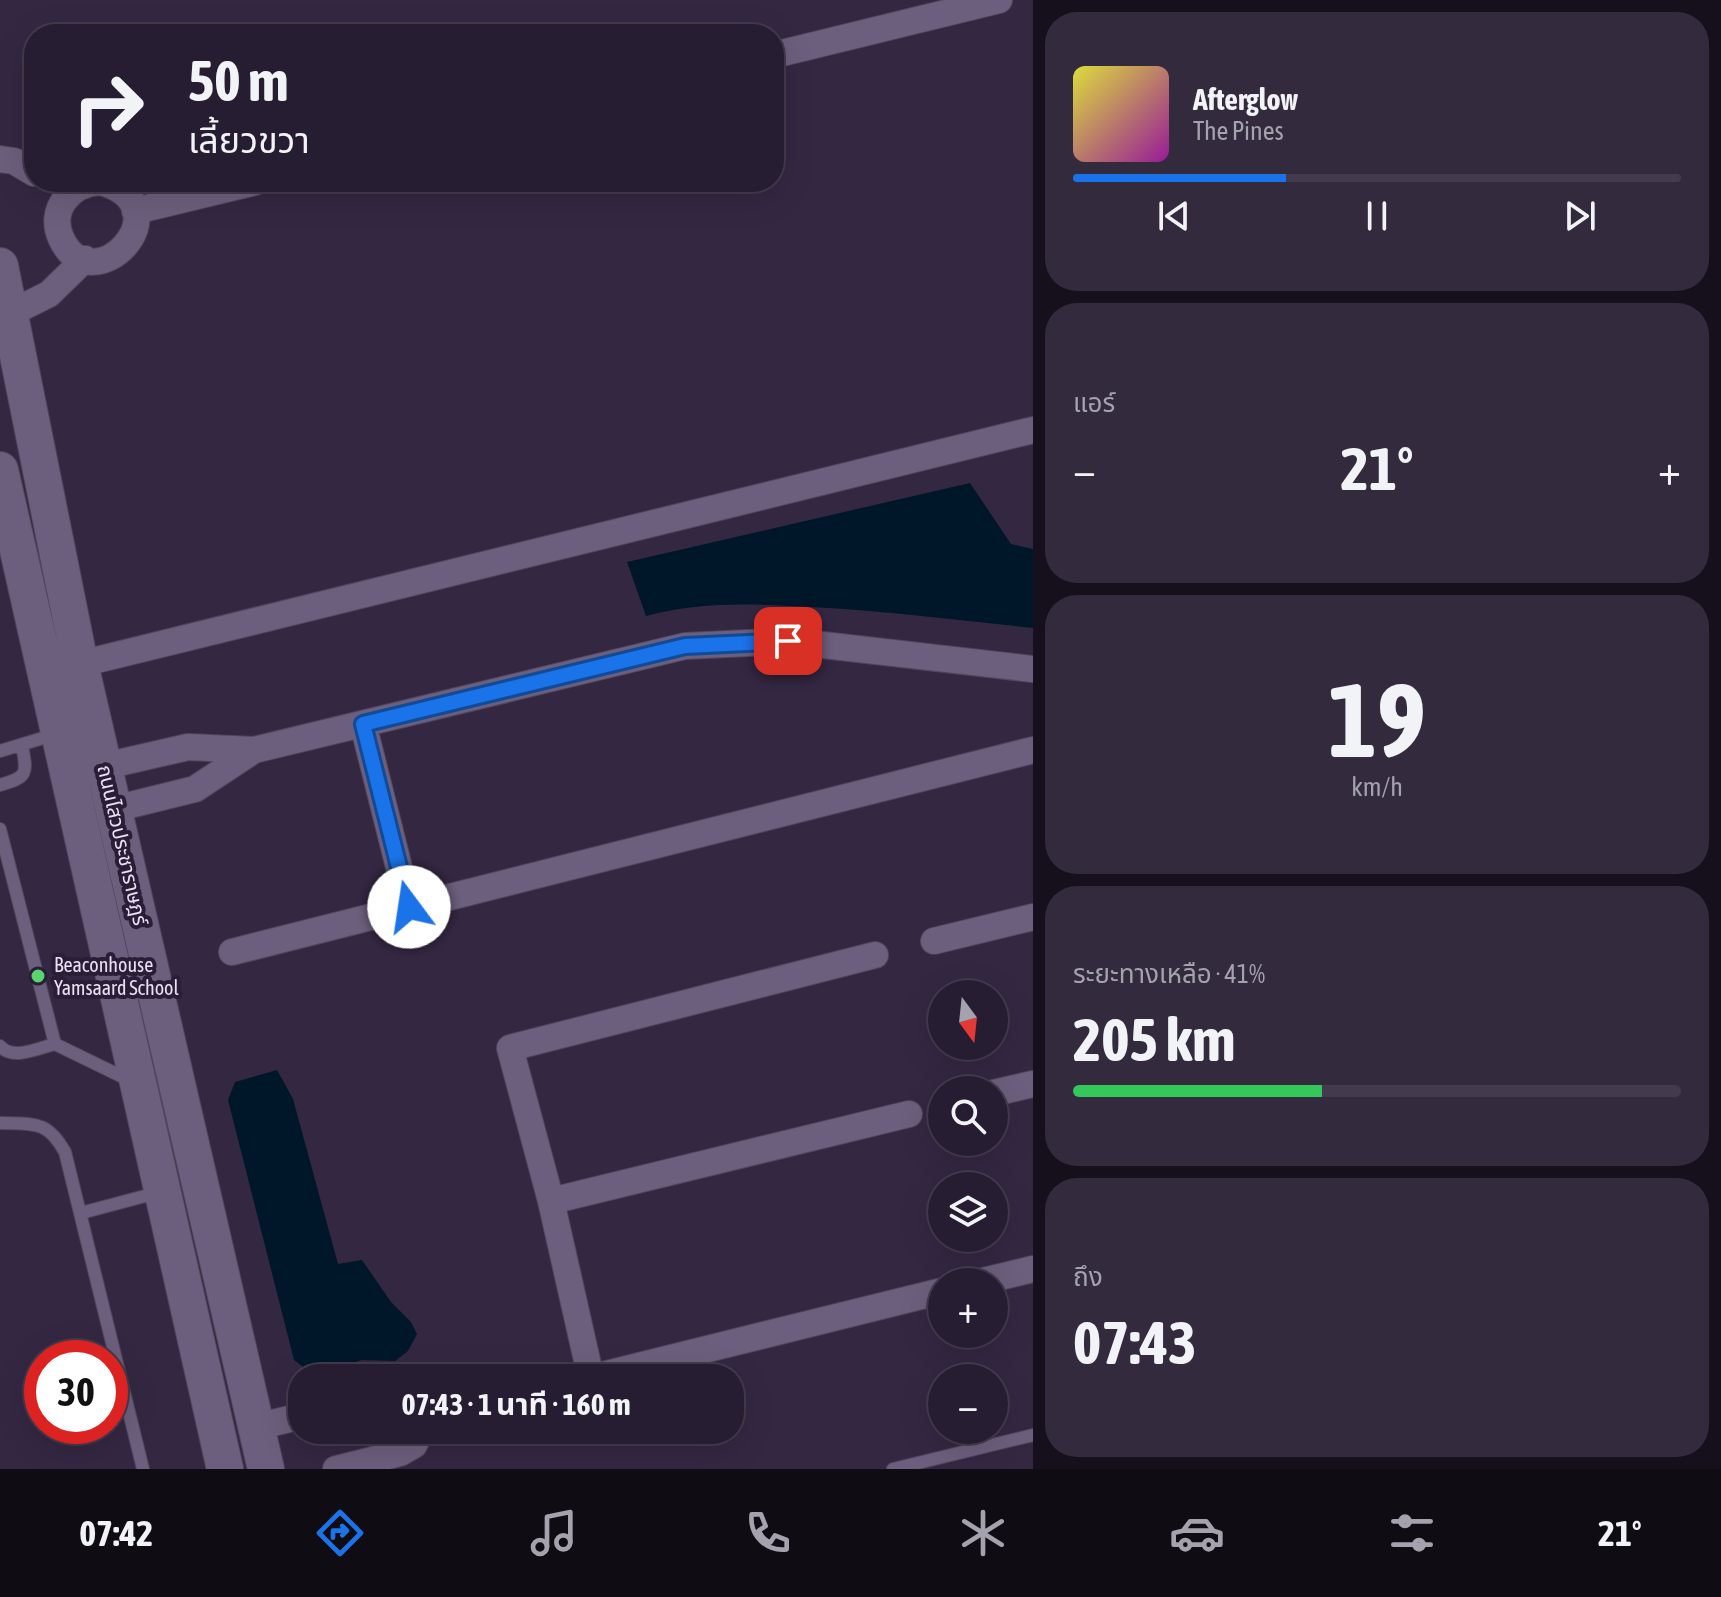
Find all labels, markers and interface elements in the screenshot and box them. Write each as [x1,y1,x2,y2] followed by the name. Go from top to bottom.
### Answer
[188,49,289,113] text: 50 m
[56,56,160,160] icon: right
[1193,82,1298,116] text: Afterglow
[1193,116,1284,146] text: The Pines
[188,119,310,161] text: เลี้ยวขวา
[1152,194,1196,238] icon: previous
[1355,194,1399,238] icon: pause
[1558,194,1602,238] icon: next
[1073,388,1115,418] text: แอร์
[1341,434,1413,503] text: 21°
[1073,444,1096,494] text: −
[1658,444,1681,494] text: +
[754,607,822,675] pin
[766,619,810,663] icon: arrive
[1328,660,1426,779] text: 19
[93,763,153,928] street label: ถนนไสวประชาราษฎร์
[1351,772,1403,802] text: km/h
[367,865,451,949] position arrow
[54,953,179,999] place label: Beaconhouse Yamsaard School
[1073,959,1265,989] text: ระยะทางเหลือ · 41%
[29,967,47,985] marker: Beaconhouse Yamsaard School
[928,980,1008,1060] north arrow
[928,980,1008,1444] map controls
[1073,1005,1235,1074] text: 205 km
[928,1076,1008,1156] button: search
[928,1172,1008,1252] button: layers
[1073,1262,1103,1292] text: ถึง
[928,1268,1008,1348] button: +
[1073,1308,1196,1377] text: 07:43
[24,1340,128,1444] speed limit sign: 30
[928,1364,1008,1444] button: −
[402,1387,631,1421] text: 07:43 · 1 นาที · 160 m
[312,1505,368,1561] icon: directions
[526,1505,582,1561] icon: music
[740,1505,796,1561] icon: phone
[955,1505,1011,1561] icon: climate
[1169,1505,1225,1561] icon: car
[1384,1505,1440,1561] icon: filters
[79,1512,153,1554] text: 07:42
[1598,1512,1642,1554] text: 21°

